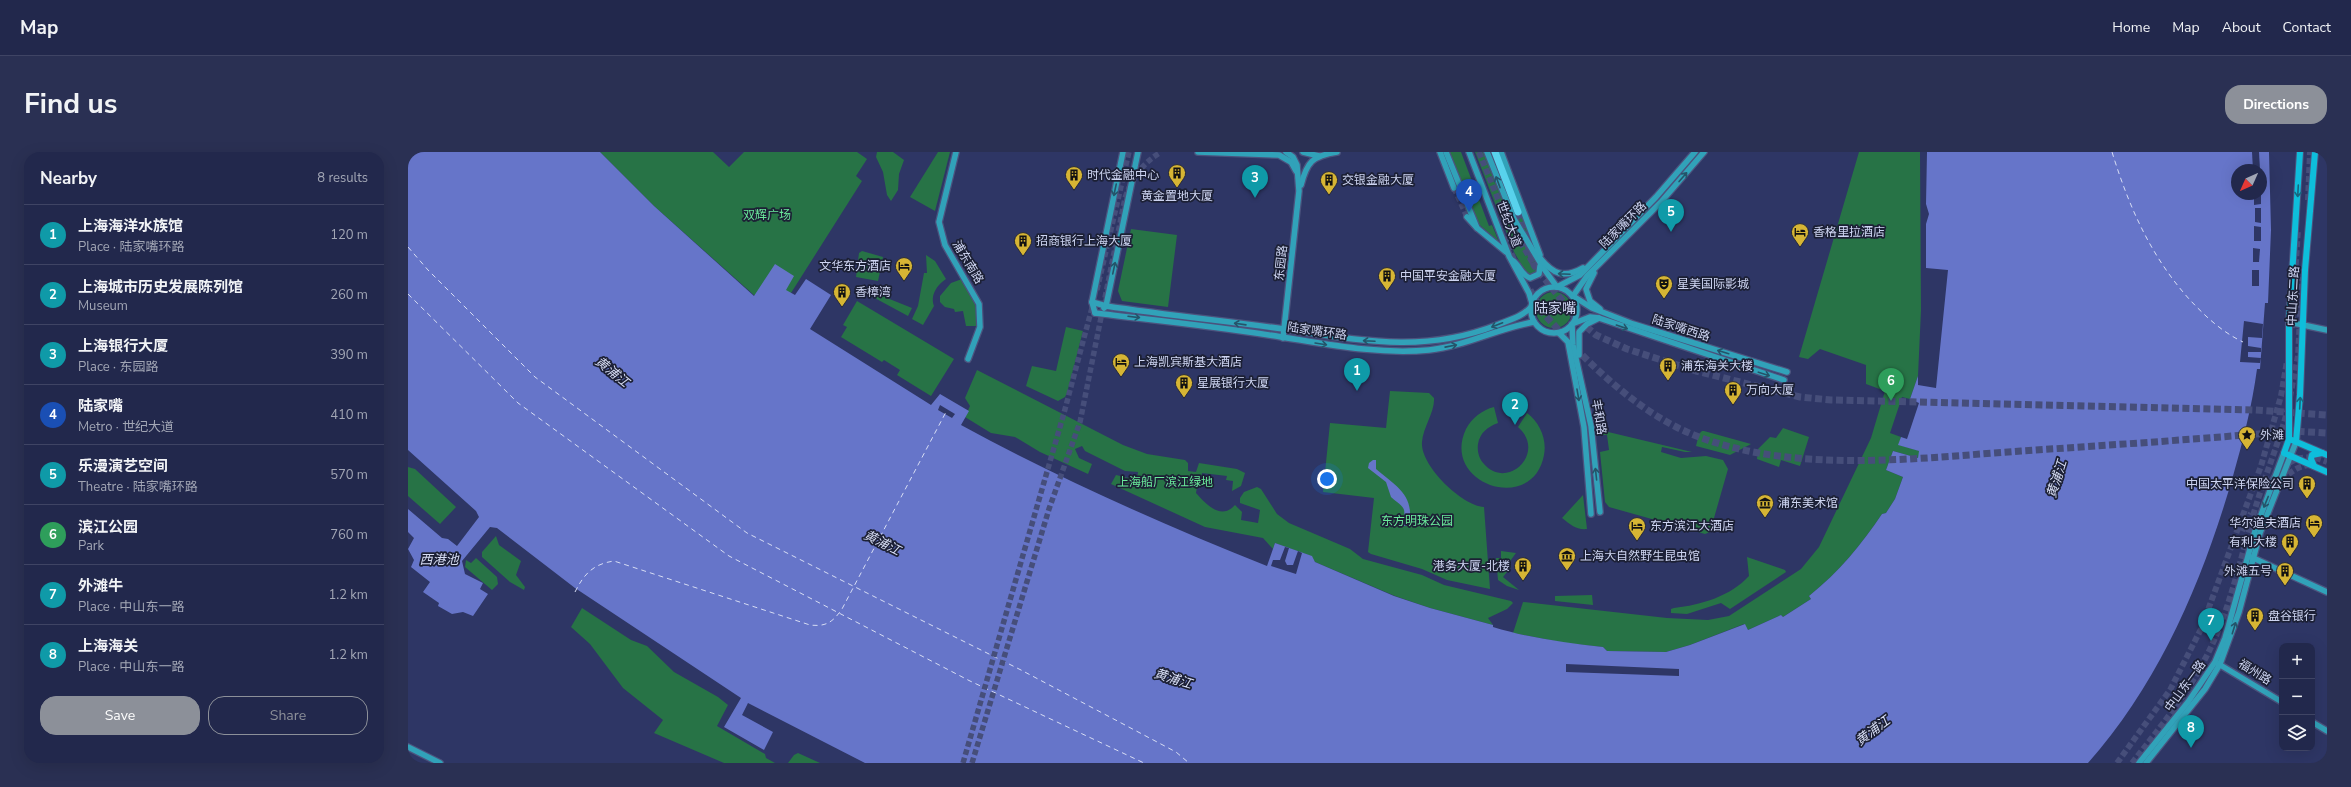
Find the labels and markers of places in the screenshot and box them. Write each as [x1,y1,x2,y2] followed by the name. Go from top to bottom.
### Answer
[1167,163,1187,188] building icon: 黄金置地大厦
[1064,165,1084,190] building icon: 时代金融中心
[1242,165,1268,198] pin: 3
[1087,167,1159,183] place label: 时代金融中心
[1319,170,1339,195] building icon: 交银金融大厦
[1342,172,1414,188] place label: 交银金融大厦
[1456,179,1482,212] pin: 4
[1141,188,1213,204] place label: 黄金置地大厦
[1658,199,1684,232] pin: 5
[1790,222,1810,247] hotel icon: 香格里拉酒店
[1813,224,1885,240] place label: 香格里拉酒店
[1013,231,1033,256] building icon: 招商银行上海大厦
[1036,233,1132,249] place label: 招商银行上海大厦
[894,256,914,281] hotel icon: 文华东方酒店
[819,258,891,274] place label: 文华东方酒店
[1377,266,1397,291] building icon: 中国平安金融大厦
[1400,268,1496,284] place label: 中国平安金融大厦
[1654,274,1674,299] theatre icon: 星美国际影城
[1677,276,1749,292] place label: 星美国际影城
[832,282,852,307] building icon: 香樟湾
[855,284,891,300] place label: 香樟湾
[1111,352,1131,377] hotel icon: 上海凯宾斯基大酒店
[1134,354,1242,370] place label: 上海凯宾斯基大酒店
[1658,356,1678,381] building icon: 浦东海关大楼
[1344,358,1370,391] pin: 1
[1681,358,1753,374] place label: 浦东海关大楼
[1878,368,1904,401] pin: 6
[1174,373,1194,398] building icon: 星展银行大厦
[1197,375,1269,391] place label: 星展银行大厦
[1723,380,1743,405] building icon: 万向大厦
[1746,382,1794,398] place label: 万向大厦
[1502,392,1528,425] pin: 2
[2237,425,2257,450] place icon: 外滩
[2260,427,2284,443] place label: 外滩
[2297,474,2317,499] building icon: 中国太平洋保险公司
[2186,476,2294,492] place label: 中国太平洋保险公司
[1755,493,1775,518] museum icon: 浦东美术馆
[1778,495,1838,511] place label: 浦东美术馆
[2304,513,2324,538] hotel icon: 华尔道夫酒店
[2229,515,2301,531] place label: 华尔道夫酒店
[1627,516,1647,541] hotel icon: 东方滨江大酒店
[1650,518,1734,534] place label: 东方滨江大酒店
[2280,532,2300,557] building icon: 有利大楼
[2229,534,2277,550] place label: 有利大楼
[1557,546,1577,571] museum icon: 上海大自然野生昆虫馆
[1580,548,1700,564] place label: 上海大自然野生昆虫馆
[1513,556,1533,581] building icon: 港务大厦-北楼
[1433,558,1510,574] place label: 港务大厦-北楼
[2275,561,2295,586] building icon: 外滩五号
[2224,563,2272,579] place label: 外滩五号
[2245,606,2265,631] building icon: 盘谷银行
[2198,608,2224,641] pin: 7
[2268,608,2316,624] place label: 盘谷银行
[2178,715,2204,748] pin: 8

